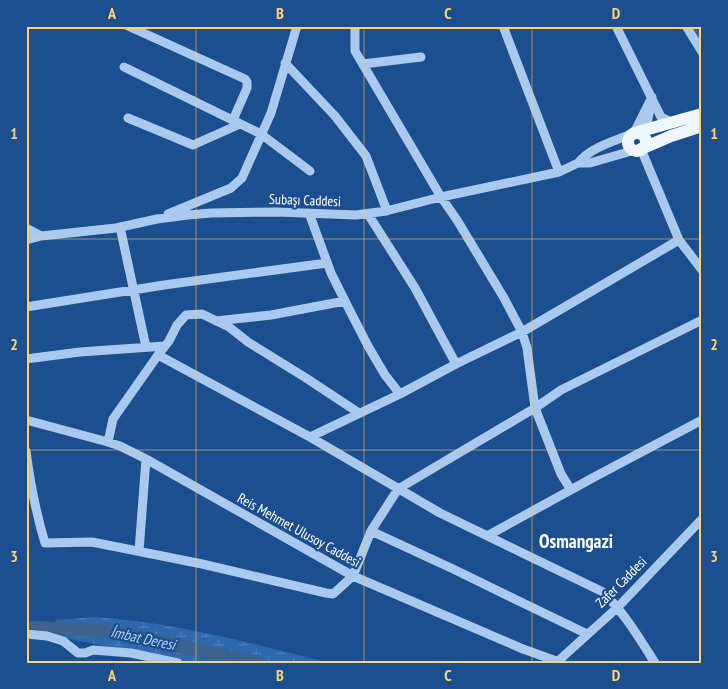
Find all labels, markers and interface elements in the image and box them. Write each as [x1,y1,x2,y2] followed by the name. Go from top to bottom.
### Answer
[107,3,117,23] text: A
[276,3,284,23] text: B
[444,3,452,23] text: C
[612,3,621,23] text: D
[10,123,18,143] text: 1
[710,123,718,143] text: 1
[269,190,341,210] street label: Subaşı Caddesi
[10,334,18,354] text: 2
[710,334,718,354] text: 2
[234,489,364,571] street label: Reis Mehmet Ulusoy Caddesi
[539,529,613,553] district label: Osmangazi
[10,546,18,566] text: 3
[710,546,718,566] text: 3
[592,553,650,611] street label: Zafer Caddesi
[109,622,179,654] water label: İmbat Deresi
[107,665,117,685] text: A
[276,665,284,685] text: B
[444,665,452,685] text: C
[612,665,621,685] text: D

